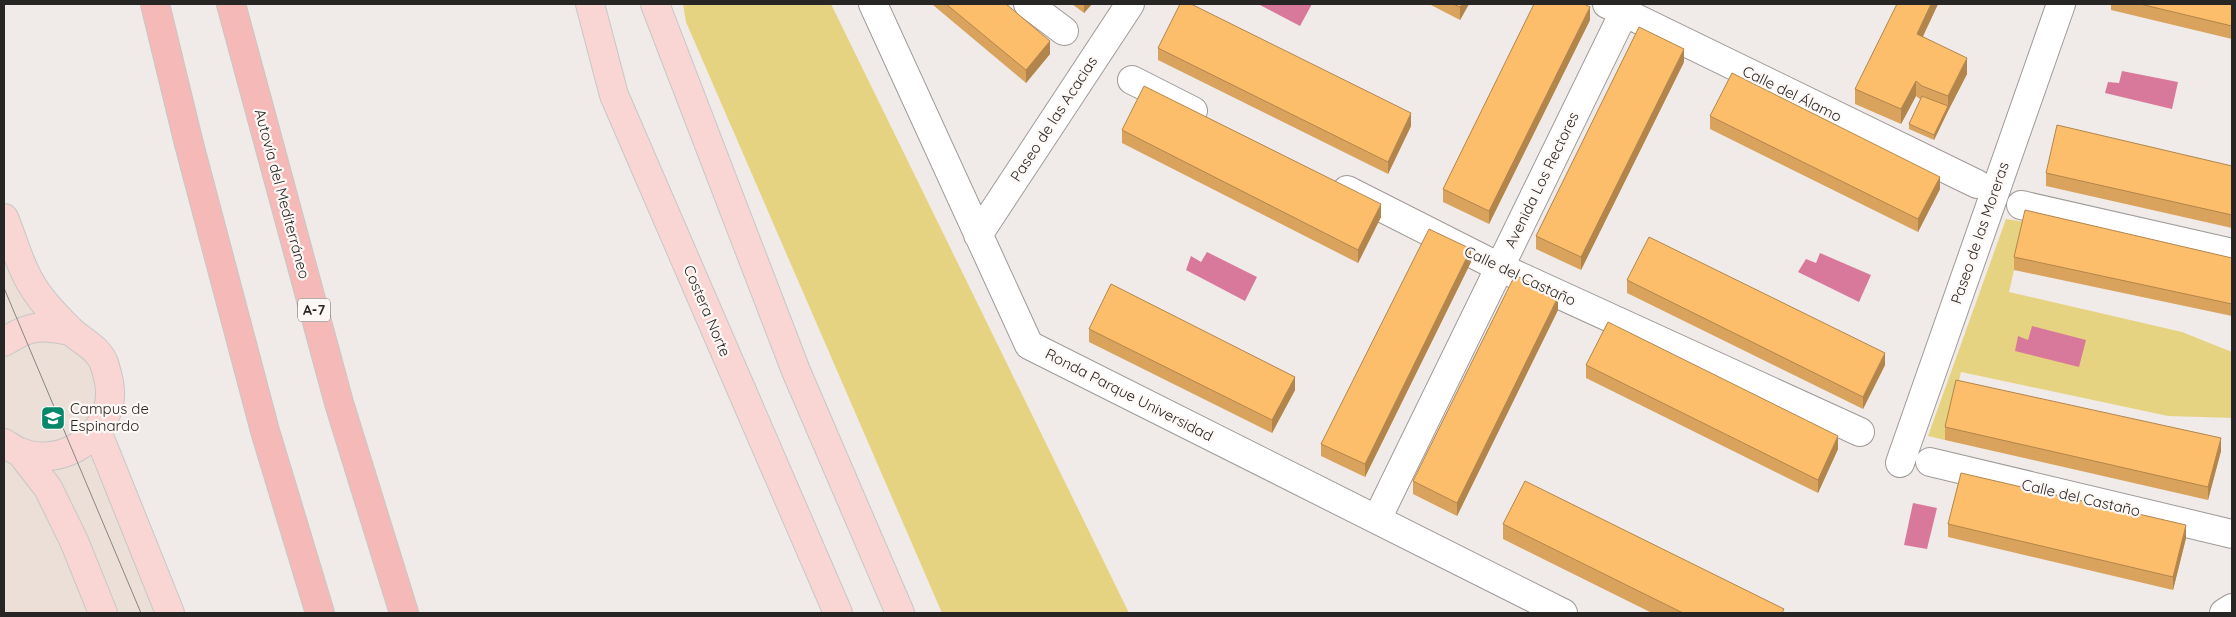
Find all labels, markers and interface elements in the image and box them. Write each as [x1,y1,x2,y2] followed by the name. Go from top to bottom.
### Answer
[1006,52,1101,185] street label: Paseo de las Acacias
[1739,61,1845,126] street label: Calle del Álamo
[251,107,314,281] street label: Autovía del Mediterráneo
[1500,109,1583,251] street label: Avenida Los Rectores
[1946,159,2013,306] street label: Paseo de las Moreras
[1461,241,1579,310] street label: Calle del Castaño
[680,262,735,359] street label: Costera Norte
[298,298,330,322] road number: A-7
[1042,344,1216,445] street label: Ronda Parque Universidad
[70,399,149,435] place label: Campus de Espinardo
[40,405,66,431] school or university icon: Campus de Espinardo
[2020,475,2142,520] street label: Calle del Castaño

